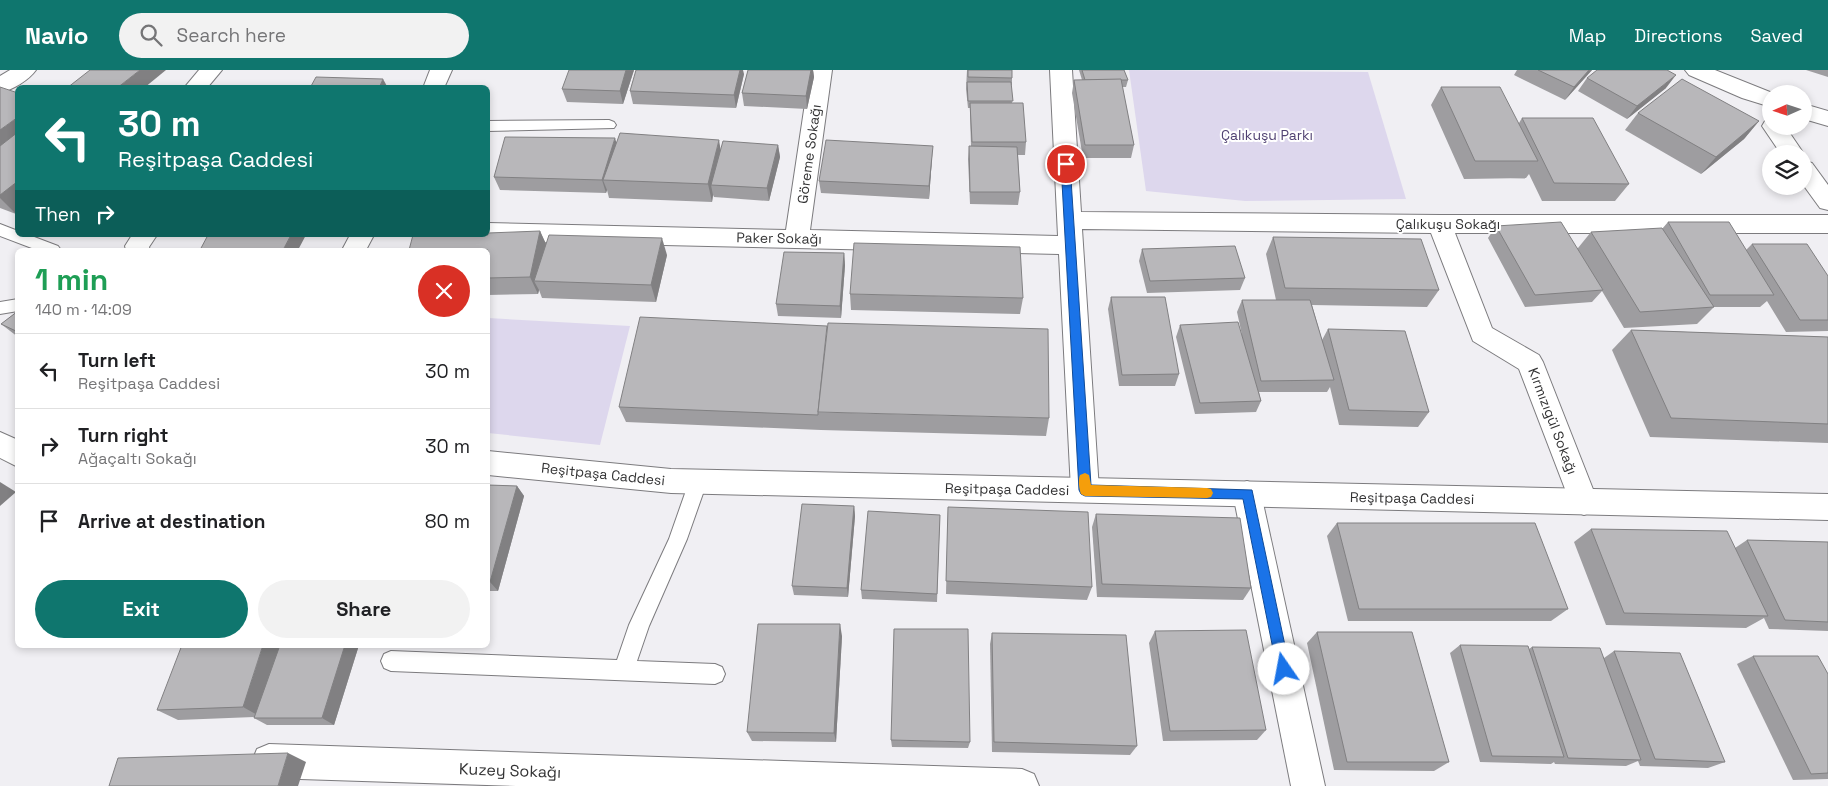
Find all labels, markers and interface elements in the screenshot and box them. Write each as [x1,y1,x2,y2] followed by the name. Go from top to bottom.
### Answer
[119,13,469,58] search box
[25,20,89,51] text: Navio
[137,21,165,49] icon: search
[177,23,286,48] text: Search here
[1569,24,1606,47] text: Map
[1634,24,1723,47] text: Directions
[1751,24,1803,47] text: Saved
[1762,85,1812,135] north arrow
[1762,85,1812,195] map controls
[118,102,201,146] text: 30 m
[793,103,825,205] street label: Göreme Sokağı
[35,105,100,170] icon: left
[1221,126,1313,144] park label: Çalıkuşu Parkı
[1045,143,1087,185] pin
[118,145,313,173] text: Reşitpaşa Caddesi
[1762,145,1812,195] button: layers
[1052,150,1080,178] icon: arrive
[91,200,119,228] icon: right
[35,202,81,227] text: Then
[1396,215,1500,233] street label: Çalıkuşu Sokağı
[736,228,822,248] street label: Paker Sokağı
[35,260,108,299] text: 1 min
[418,265,470,317] button: close
[35,299,132,320] text: 140 m · 14:09
[78,348,156,373] text: Turn left
[35,357,63,385] icon: left
[425,359,470,384] text: 30 m
[1524,365,1582,477] street label: Kırmızıgül Sokağı
[78,373,220,394] text: Reşitpaşa Caddesi
[78,423,168,448] text: Turn right
[35,432,63,460] icon: right
[425,434,470,459] text: 30 m
[78,448,197,469] text: Ağaçaltı Sokağı
[540,459,666,489] street label: Reşitpaşa Caddesi
[945,479,1069,499] street label: Reşitpaşa Caddesi
[1350,488,1474,508] street label: Reşitpaşa Caddesi
[35,507,63,535] icon: arrive
[78,509,266,534] text: Arrive at destination
[425,509,470,534] text: 80 m
[35,580,248,638] button: Exit
[258,580,470,638] button: Share
[1257,642,1309,694] position arrow
[459,758,561,783] street label: Kuzey Sokağı

